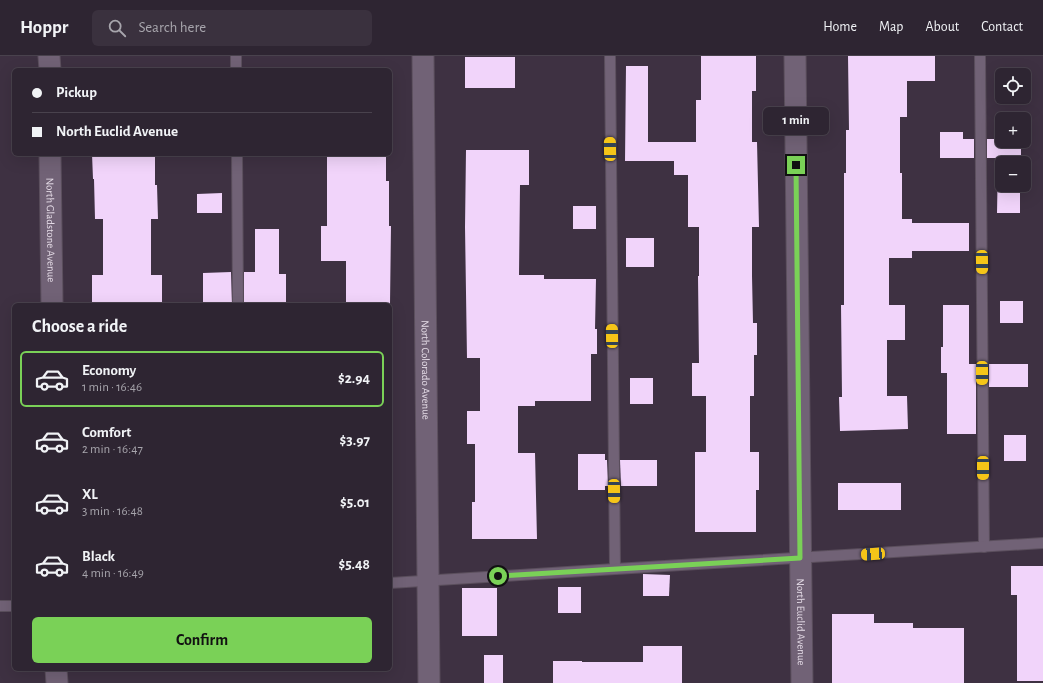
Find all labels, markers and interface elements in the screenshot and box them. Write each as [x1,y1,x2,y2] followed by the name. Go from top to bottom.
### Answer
[92,10,372,46] search box
[106,17,128,39] icon: search
[20,18,68,37] text: Hoppr
[138,20,206,35] text: Search here
[823,20,857,34] text: Home
[879,20,903,34] text: Map
[925,20,959,34] text: About
[981,20,1023,34] text: Contact
[995,68,1031,192] map controls
[995,68,1031,104] button: locate
[56,85,97,100] text: Pickup
[763,107,829,135] callout: 1 min
[995,112,1031,148] button: +
[782,114,810,127] text: 1 min
[56,124,178,139] text: North Euclid Avenue
[604,137,616,161] car
[787,156,805,174] route end
[995,156,1031,192] button: −
[45,178,57,282] street label: North Gladstone Avenue
[976,250,988,274] car
[32,318,127,336] text: Choose a ride
[420,320,432,420] street label: North Colorado Avenue
[606,324,618,348] car
[34,361,70,397] icon: car
[976,361,988,385] car
[82,363,136,378] text: Economy
[338,371,370,386] text: $2.94
[82,381,142,394] text: 1 min · 16:46
[34,423,70,459] icon: car
[82,425,131,440] text: Comfort
[340,433,370,448] text: $3.97
[82,443,143,456] text: 2 min · 16:47
[977,456,989,480] car
[608,479,620,503] car
[34,485,70,521] icon: car
[82,487,98,502] text: XL
[340,495,370,510] text: $5.01
[82,505,143,518] text: 3 min · 16:48
[34,547,70,583] icon: car
[861,547,885,561] car
[82,549,115,564] text: Black
[338,557,370,572] text: $5.48
[82,567,144,580] text: 4 min · 16:49
[489,567,507,585] route start
[795,578,807,666] street label: North Euclid Avenue
[32,617,372,663] button: Confirm

